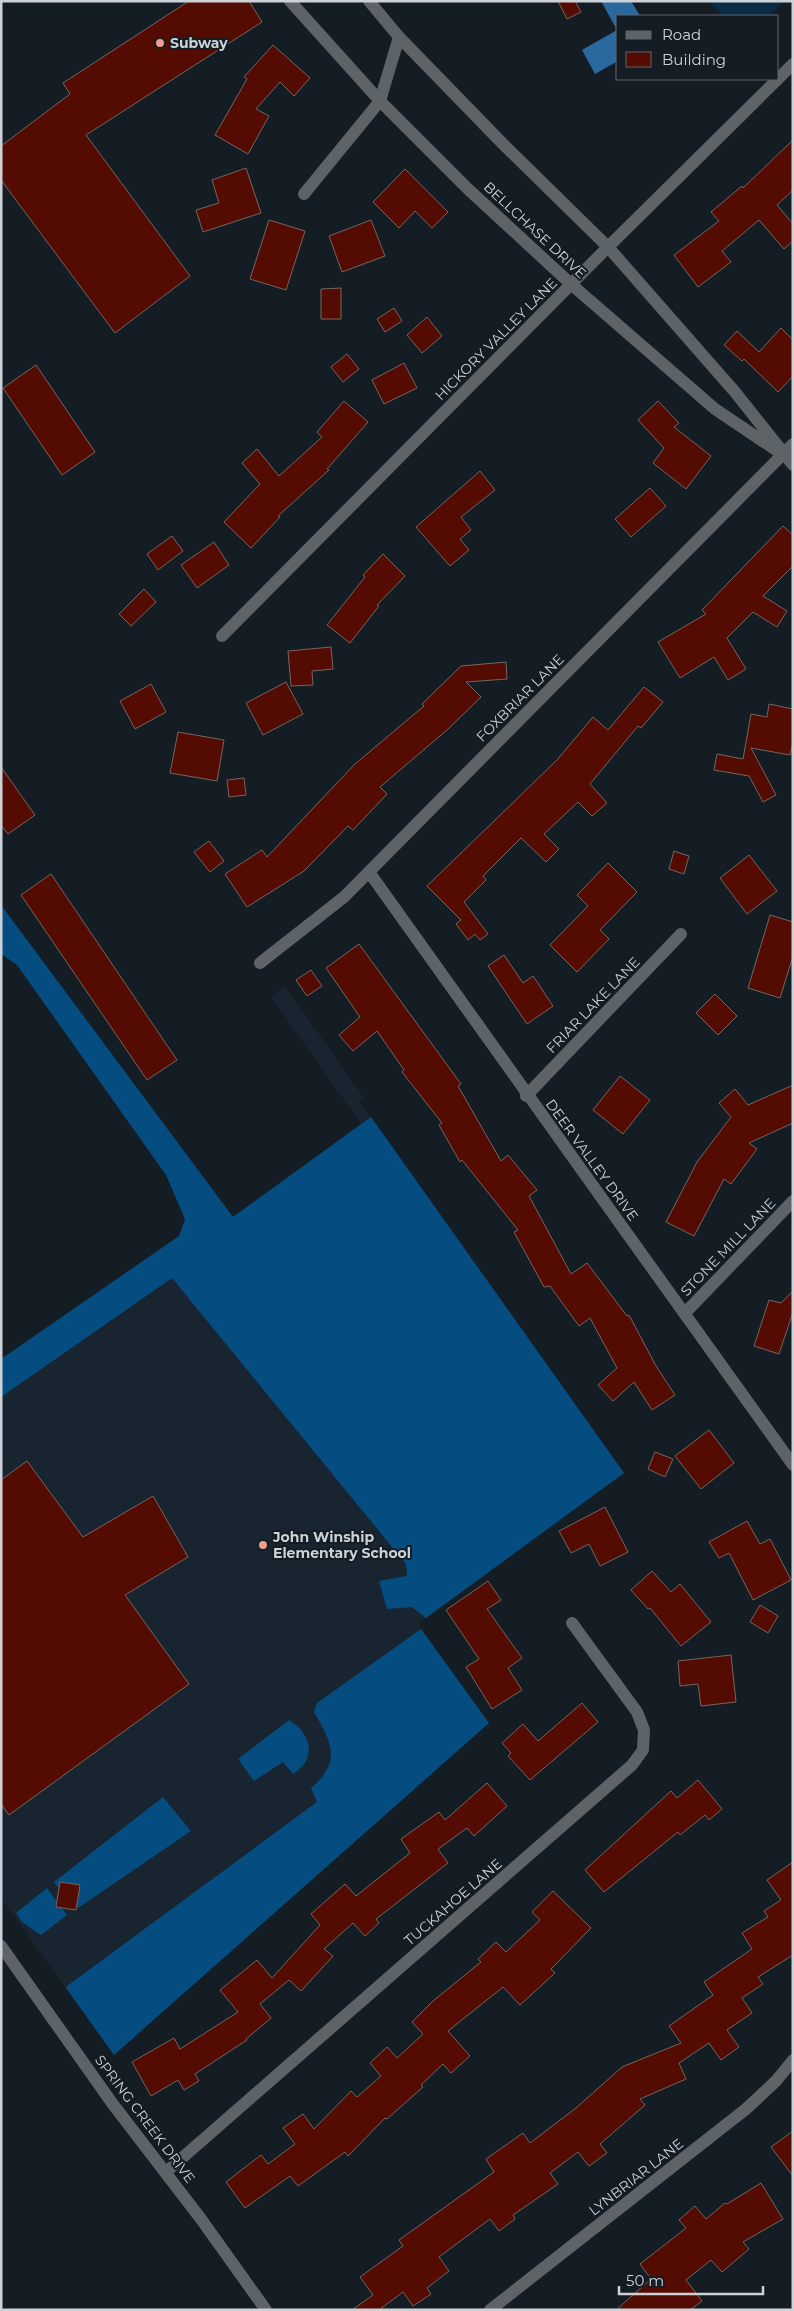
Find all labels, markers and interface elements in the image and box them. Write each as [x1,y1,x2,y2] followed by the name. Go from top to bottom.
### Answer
[616,15,779,80] legend
[662,25,701,44] text: Road
[170,34,228,52] place label: Subway
[154,37,166,49] marker: Subway
[662,50,726,69] text: Building
[480,178,590,282] street label: BELLCHASE DRIVE
[431,274,561,404] street label: HICKORY VALLEY LANE
[472,650,568,746] street label: FOXBRIAR LANE
[542,953,644,1057] street label: FRIAR LAKE LANE
[542,1096,642,1224] street label: DEER VALLEY DRIVE
[677,1194,779,1300] street label: STONE MILL LANE
[272,1528,411,1562] place label: John Winship Elementary School
[257,1539,269,1551] marker: John Winship Elementary School
[400,1855,506,1949] street label: TUCKAHOE LANE
[91,2051,199,2187] street label: SPRING CREEK DRIVE
[585,2134,687,2220] street label: LYNBRIAR LANE
[619,2264,763,2296] scale bar
[626,2271,664,2290] text: 50 m

